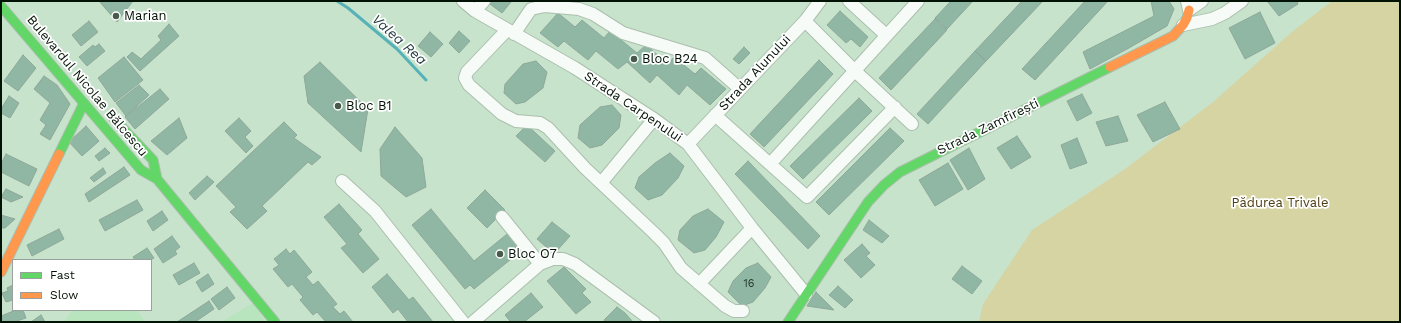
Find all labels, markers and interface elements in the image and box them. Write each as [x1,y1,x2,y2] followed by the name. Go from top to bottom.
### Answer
[124,8,167,24] place label: Marian
[111,11,121,21] marker: Marian
[368,11,430,69] water label: Valea Rea
[23,12,151,160] street label: Bulevardul Nicolae Bălcescu
[716,32,794,114] street label: Strada Alunului
[642,51,698,67] place label: Bloc B24
[629,54,639,64] marker: Bloc B24
[581,68,685,146] street label: Strada Carpenului
[935,96,1041,158] street label: Strada Zamfirești
[346,98,392,114] place label: Bloc B1
[333,101,343,111] marker: Bloc B1
[1232,195,1328,211] park label: Pădurea Trivale
[508,246,557,262] place label: Bloc O7
[495,249,505,259] marker: Bloc O7
[12,259,152,311] legend
[50,268,75,282] text: Fast
[744,277,754,291] house number: 16
[50,288,78,302] text: Slow

